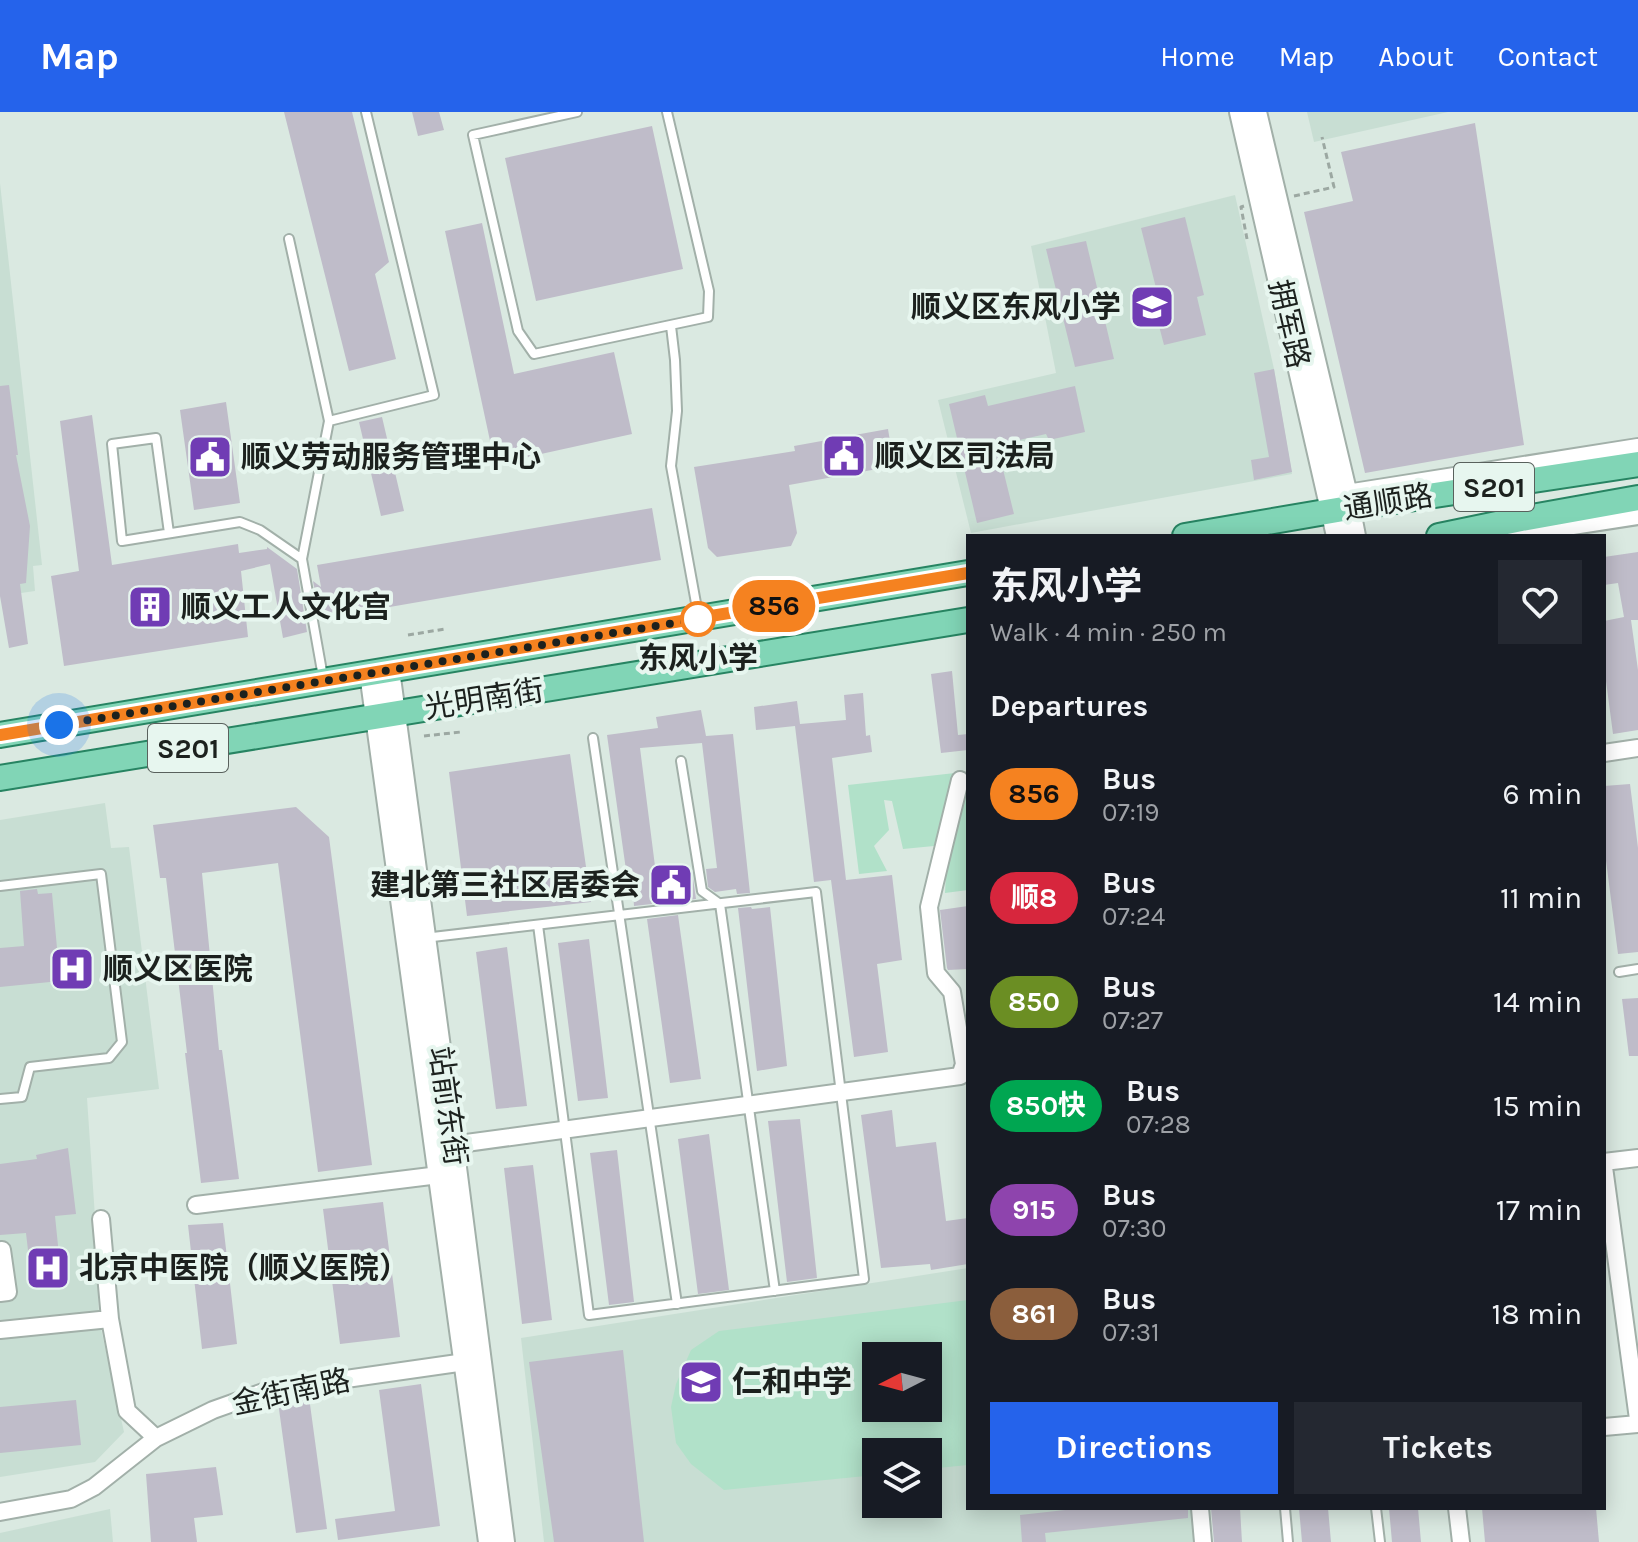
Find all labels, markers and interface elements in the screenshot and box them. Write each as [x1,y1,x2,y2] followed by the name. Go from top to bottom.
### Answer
[40,34,119,79] text: Map
[1160,40,1235,73] text: Home
[1279,40,1334,73] text: Map
[1378,40,1454,73] text: About
[1498,40,1598,73] text: Contact
[1261,276,1317,372] street label: 拥军路
[1128,283,1176,331] school or university icon: 顺义区东风小学
[911,289,1121,325] place label: 顺义区东风小学
[820,432,868,480] public building icon: 顺义区司法局
[186,433,234,481] public building icon: 顺义劳动服务管理中心
[875,438,1055,474] place label: 顺义区司法局
[241,439,541,475] place label: 顺义劳动服务管理中心
[1454,463,1534,511] road number: S201
[1341,477,1435,527] street label: 通顺路
[1498,560,1582,644] button: heart
[990,564,1142,609] text: 东风小学
[728,580,820,632] line badge: 856
[126,583,174,631] building icon: 顺义工人文化宫
[181,589,391,625] place label: 顺义工人文化宫
[748,589,800,622] text: 856
[681,602,715,636] marker: 东风小学
[990,617,1227,648] text: Walk · 4 min · 250 m
[638,640,758,676] place label: 东风小学
[422,672,546,726] street label: 光明南街
[990,688,1148,724] text: Departures
[39,705,79,745] your location
[148,724,228,772] road number: S201
[1102,761,1156,797] text: Bus
[1503,776,1582,812] text: 6 min
[1008,777,1060,810] text: 856
[1102,797,1159,828] text: 07:19
[647,861,695,909] public building icon: 建北第三社区居委会
[1102,865,1156,901] text: Bus
[370,867,640,903] place label: 建北第三社区居委会
[1500,880,1582,916] text: 11 min
[1011,881,1057,914] text: 顺8
[1102,901,1165,932] text: 07:24
[48,945,96,993] hospital icon: 顺义区医院
[103,951,253,987] place label: 顺义区医院
[1102,969,1156,1005] text: Bus
[1493,984,1582,1020] text: 14 min
[1008,985,1060,1018] text: 850
[1102,1005,1163,1036] text: 07:27
[422,1044,474,1168] street label: 站前东街
[1126,1073,1180,1109] text: Bus
[1493,1088,1582,1124] text: 15 min
[1006,1089,1086,1122] text: 850快
[1126,1109,1191,1140] text: 07:28
[1102,1177,1156,1213] text: Bus
[1496,1192,1582,1228] text: 17 min
[1012,1193,1056,1226] text: 915
[1102,1213,1166,1244] text: 07:30
[24,1244,72,1292] hospital icon: 北京中医院（顺义医院）
[79,1250,409,1286] place label: 北京中医院（顺义医院）
[1102,1281,1156,1317] text: Bus
[1491,1296,1582,1332] text: 18 min
[1011,1297,1057,1330] text: 861
[1102,1317,1160,1348] text: 07:31
[862,1342,942,1422] north arrow
[862,1342,942,1518] map controls
[677,1358,725,1406] school or university icon: 仁和中学
[229,1362,353,1422] street label: 金街南路
[732,1364,852,1400] place label: 仁和中学
[990,1402,1278,1494] button: Directions
[1294,1402,1582,1494] button: Tickets
[862,1438,942,1518] button: layers

